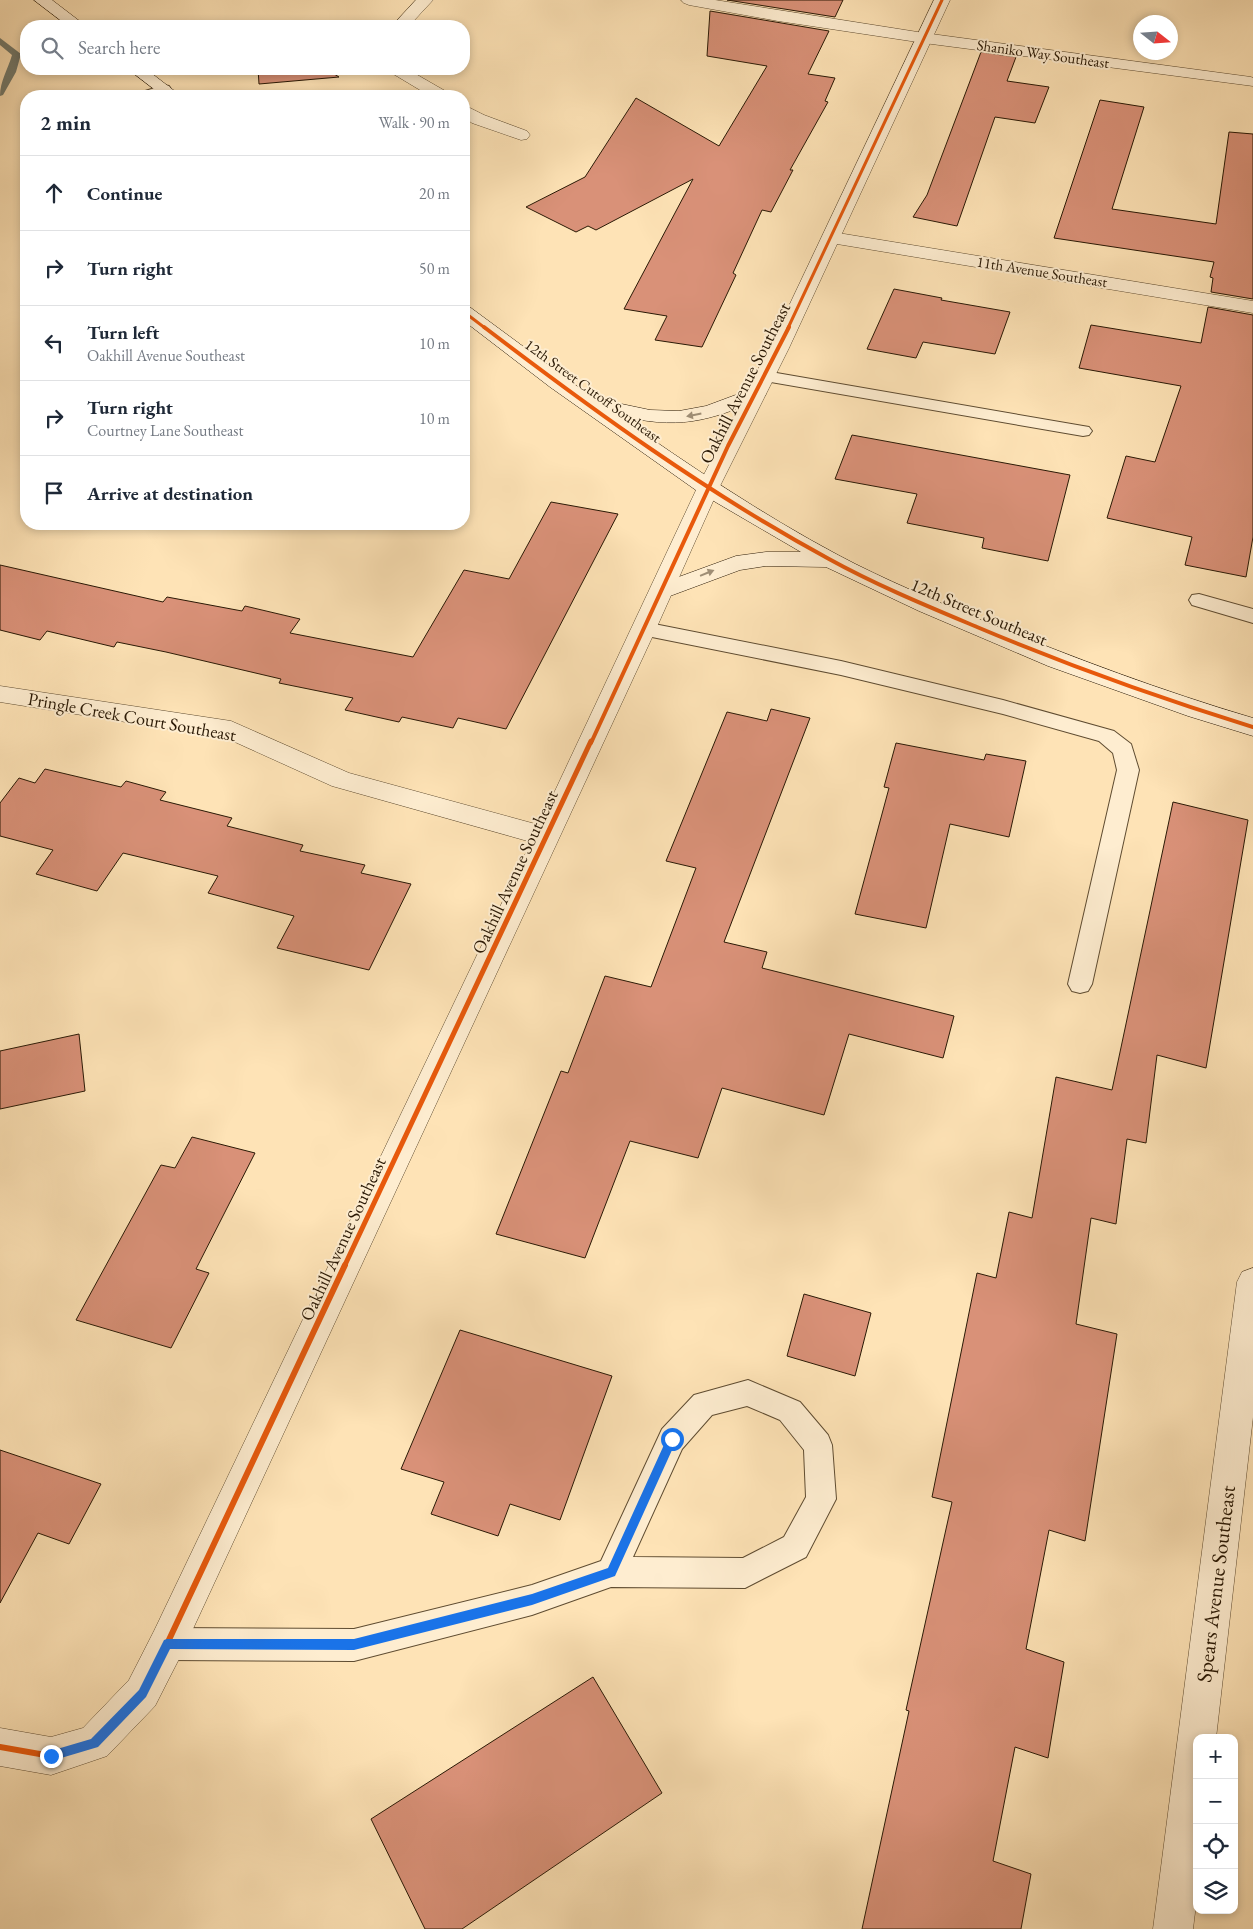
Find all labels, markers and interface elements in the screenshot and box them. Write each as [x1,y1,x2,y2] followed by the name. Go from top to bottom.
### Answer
[1133,15,1178,60] north arrow
[20,20,470,75] search box
[38,34,66,62] icon: search
[78,35,160,60] text: Search here
[976,35,1111,72] street label: Shaniko Way Southeast
[40,109,91,136] text: 2 min
[379,112,450,133] text: Walk · 90 m
[40,179,68,207] icon: ahead
[87,181,162,206] text: Continue
[419,183,450,204] text: 20 m
[975,252,1109,291] street label: 11th Avenue Southeast
[40,254,68,282] icon: right
[87,256,173,281] text: Turn right
[419,258,450,279] text: 50 m
[694,298,795,467] street label: Oakhill Avenue Southeast
[87,320,159,345] text: Turn left
[40,329,68,357] icon: left
[419,333,450,354] text: 10 m
[521,335,666,447] street label: 12th Street Cutoff Southeast
[87,345,245,366] text: Oakhill Avenue Southeast
[87,395,173,420] text: Turn right
[40,404,68,432] icon: right
[419,408,450,429] text: 10 m
[685,412,701,420] one-way arrow
[87,420,243,441] text: Courtney Lane Southeast
[40,479,68,507] icon: arrive
[87,481,253,506] text: Arrive at destination
[700,569,715,577] one-way arrow
[907,572,1051,651] street label: 12th Street Southeast
[26,687,238,746] street label: Pringle Creek Court Southeast
[467,786,563,957] street label: Oakhill Avenue Southeast
[295,1153,391,1324] street label: Oakhill Avenue Southeast
[661,1428,684,1451] route start
[1190,1483,1241,1684] street label: Spears Avenue Southeast
[1193,1734,1238,1914] map controls
[1193,1734,1238,1779] button: +
[40,1745,63,1768] route end
[1193,1779,1238,1824] button: −
[1193,1824,1238,1869] button: locate
[1193,1869,1238,1914] button: layers

